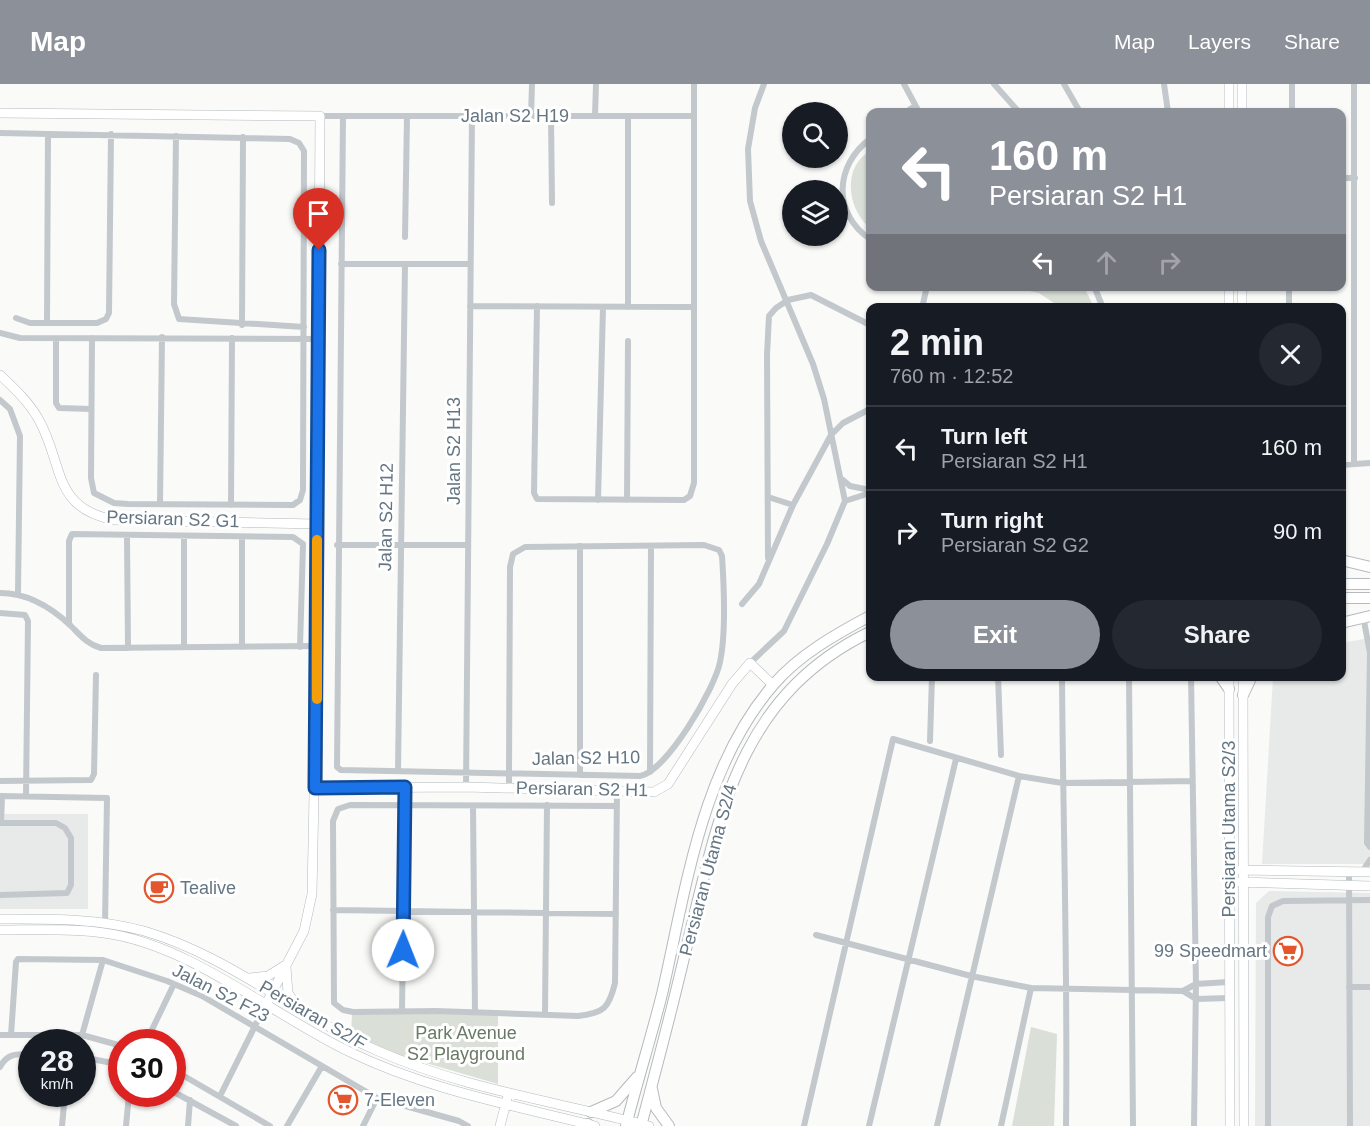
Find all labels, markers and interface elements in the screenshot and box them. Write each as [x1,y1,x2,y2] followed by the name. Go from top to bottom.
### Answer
[30,26,86,57] text: Map
[1114,30,1155,53] text: Map
[1188,30,1251,53] text: Layers
[1284,30,1340,53] text: Share
[782,102,848,246] map controls
[782,102,848,168] button: search
[461,106,569,126] street label: Jalan S2 H19
[890,132,968,210] icon: left
[989,132,1108,179] text: 160 m
[782,180,848,246] button: layers
[989,181,1187,211] text: Persiaran S2 H1
[293,188,344,250] pin
[302,197,335,230] icon: arrive
[1027,246,1060,279] icon: left
[1090,246,1123,279] icon: ahead
[1153,246,1186,279] icon: right
[890,322,984,363] text: 2 min
[1259,323,1322,386] button: close
[890,365,1013,387] text: 760 m · 12:52
[444,397,464,505] street label: Jalan S2 H13
[941,424,1027,449] text: Turn left
[890,432,923,465] icon: left
[1261,435,1322,460] text: 160 m
[941,450,1088,472] text: Persiaran S2 H1
[375,463,397,571] street label: Jalan S2 H12
[106,507,240,531] street label: Persiaran S2 G1
[941,508,1043,533] text: Turn right
[890,516,923,549] icon: right
[1273,519,1322,544] text: 90 m
[941,534,1089,556] text: Persiaran S2 G2
[890,600,1100,669] button: Exit
[1112,600,1322,669] button: Share
[1219,740,1239,918] street label: Persiaran Utama S2/3
[532,747,640,769] street label: Jalan S2 H10
[516,778,648,800] street label: Persiaran S2 H1
[675,782,741,958] street label: Persiaran Utama S2/4
[143,872,175,904] cafe icon: Tealive
[180,878,236,898] place label: Tealive
[371,918,435,982] position arrow
[1272,935,1304,967] supermarket icon: 99 Speedmart
[1154,941,1267,961] place label: 99 Speedmart
[169,960,273,1026] street label: Jalan S2 F23
[256,976,370,1054] street label: Persiaran S2/F
[407,1023,525,1064] park label: Park Avenue S2 Playground
[108,1029,186,1107] speed limit sign: 30
[40,1044,74,1077] text: 28
[41,1075,73,1092] text: km/h
[327,1084,359,1116] supermarket icon: 7-Eleven
[364,1090,435,1110] place label: 7-Eleven

